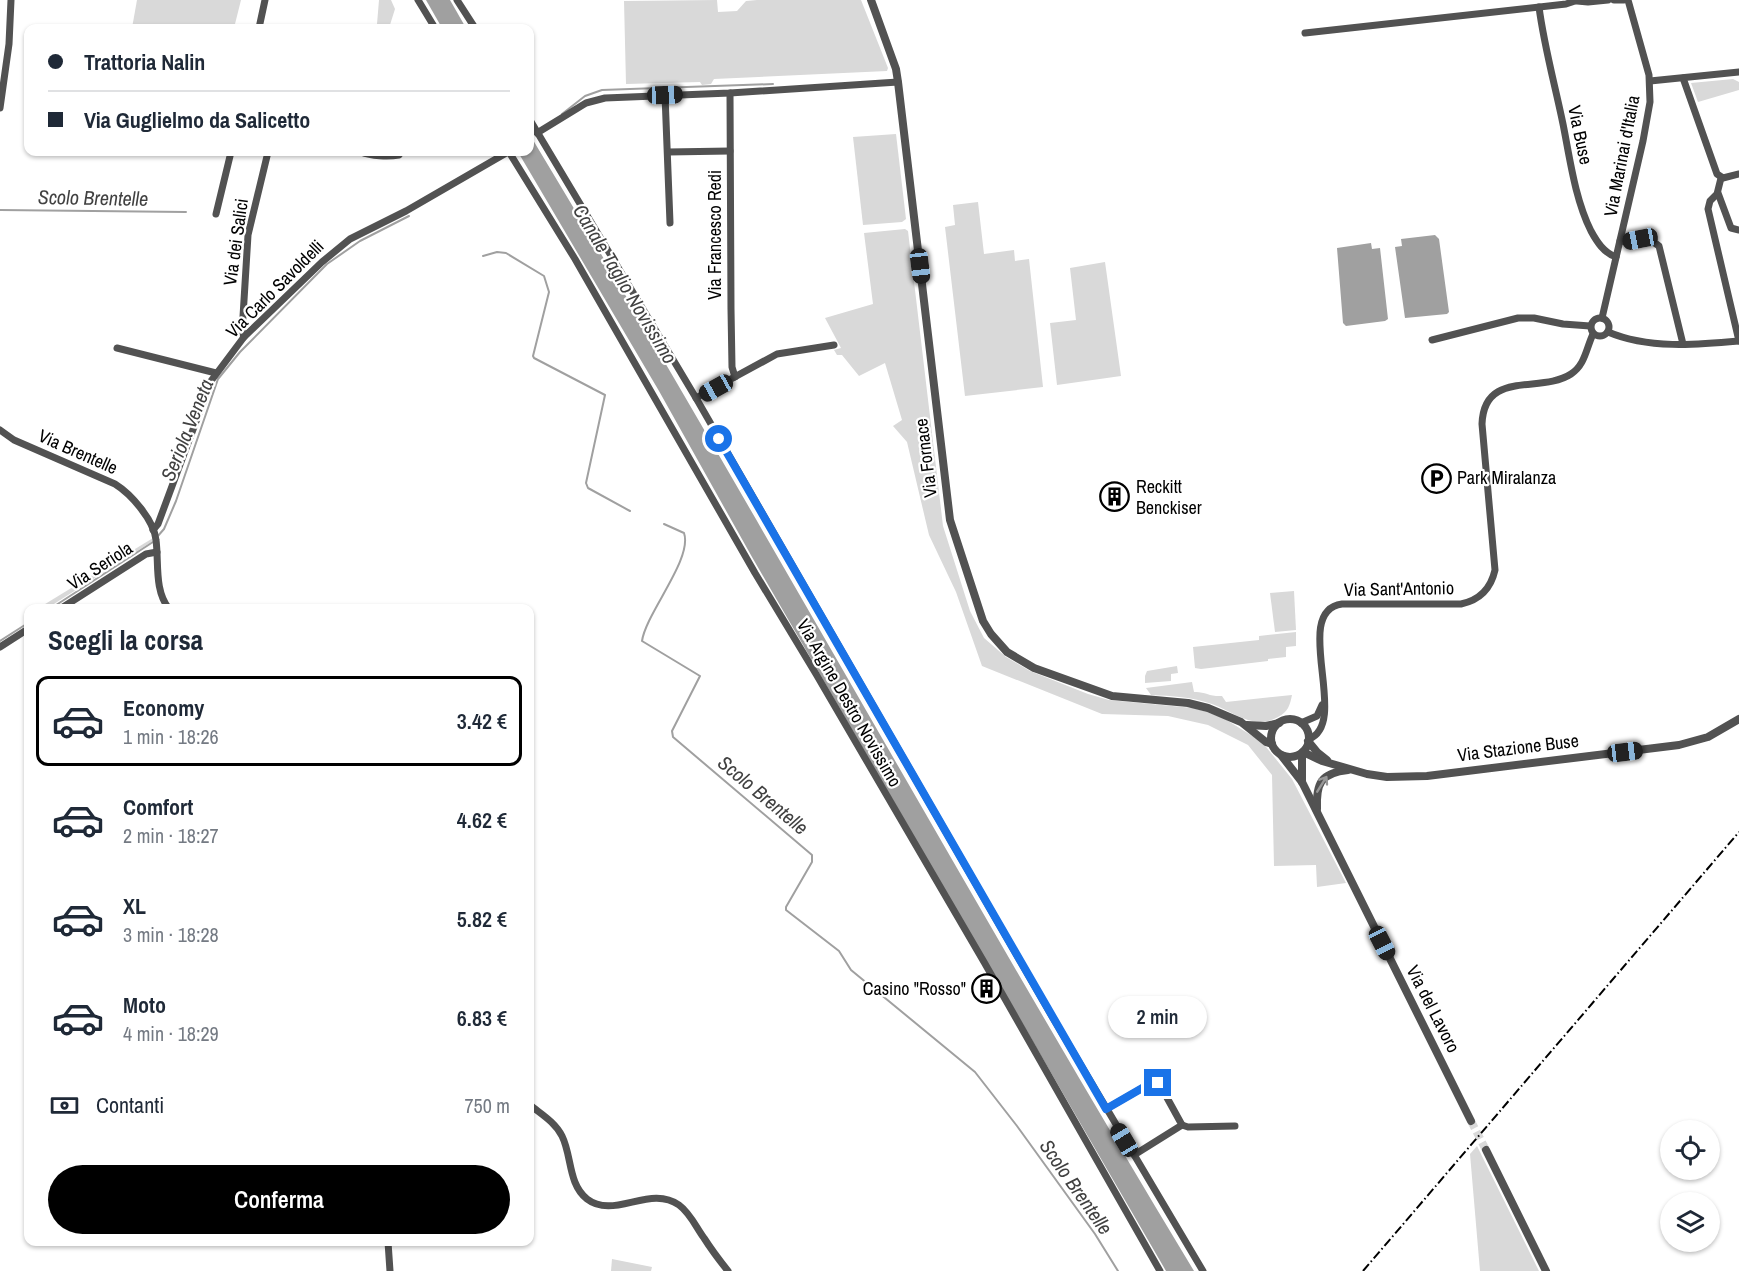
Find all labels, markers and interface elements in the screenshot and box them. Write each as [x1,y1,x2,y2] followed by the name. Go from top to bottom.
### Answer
[84,47,205,77] text: Trattoria Nalin
[647,85,683,105] car
[1597,93,1646,219] street label: Via Marinai d'Italia
[1562,103,1599,167] street label: Via Buse
[84,105,310,135] text: Via Guglielmo da Salicetto
[702,170,727,300] street label: Via Francesco Redi
[38,183,148,212] water label: Scolo Brentelle
[217,197,254,287] street label: Via dei Salici
[567,199,684,369] water label: Canale Taglio Novissimo
[1621,227,1659,251] car
[220,234,329,343] street label: Via Carlo Savoldelli
[909,247,931,285] car
[696,371,736,405] car
[154,375,219,485] water label: Seriola Veneta
[908,417,943,499] street label: Via Fornace
[35,423,122,480] street label: Via Brentelle
[705,425,732,452] route start
[1420,462,1452,494] parking icon: Park Miralanza
[1457,465,1556,490] place label: Park Miralanza
[1136,474,1202,520] place label: Reckitt Benckiser
[1099,481,1131,513] building icon: Reckitt Benckiser
[62,535,137,596] street label: Via Seriola
[1344,575,1454,602] street label: Via Sant'Antonio
[791,614,908,791] street label: Via Argine Destro Novissimo
[48,622,203,658] text: Scegli la corsa
[123,693,204,723] text: Economy
[51,694,105,748] icon: car
[457,706,507,736] text: 3.42 €
[123,723,219,750] text: 1 min · 18:26
[1456,728,1580,767] street label: Via Stazione Buse
[1606,741,1644,763] car
[712,749,814,840] water label: Scolo Brentelle
[1316,776,1328,793] one-way arrow
[123,792,193,822] text: Comfort
[51,793,105,847] icon: car
[457,805,507,835] text: 4.62 €
[123,822,219,849] text: 2 min · 18:27
[123,891,146,921] text: XL
[51,892,105,946] icon: car
[457,904,507,934] text: 5.82 €
[123,921,219,948] text: 3 min · 18:28
[1366,923,1398,963] car
[1401,961,1466,1057] street label: Via del Lavoro
[971,973,1003,1005] building icon: Casino "Rosso"
[863,976,966,1001] place label: Casino "Rosso"
[123,990,166,1020] text: Moto
[51,991,105,1045] icon: car
[1108,996,1208,1038] callout: 2 min
[457,1003,507,1033] text: 6.83 €
[1136,1003,1179,1030] text: 2 min
[123,1020,219,1047] text: 4 min · 18:29
[1144,1069,1171,1096] route end
[48,1089,81,1122] icon: cash
[96,1090,164,1120] text: Contanti
[464,1092,510,1119] text: 750 m
[1107,1120,1141,1160] car
[1660,1120,1720,1252] map controls
[1660,1120,1720,1180] button: locate
[1034,1134,1119,1240] water label: Scolo Brentelle
[48,1165,510,1234] button: Conferma
[1660,1192,1720,1252] button: layers

